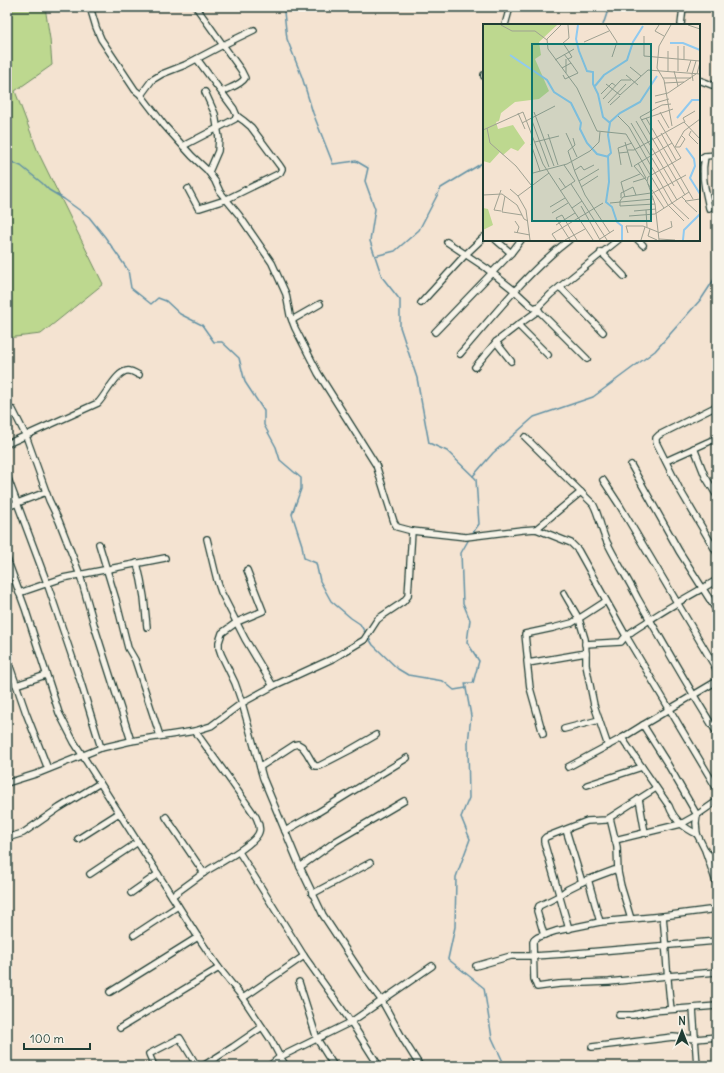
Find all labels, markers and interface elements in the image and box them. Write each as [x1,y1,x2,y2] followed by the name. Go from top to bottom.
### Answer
[483,24,700,241] inset map
[662,1011,702,1051] north arrow
[678,1014,686,1028] text: N
[24,1025,90,1051] scale bar
[30,1031,64,1046] text: 100 m

